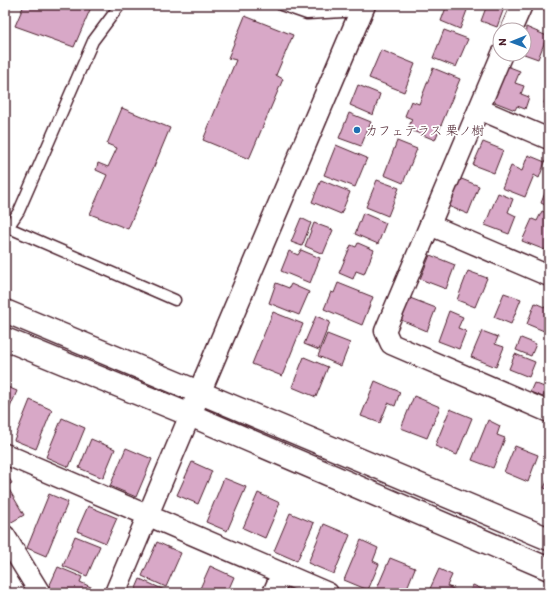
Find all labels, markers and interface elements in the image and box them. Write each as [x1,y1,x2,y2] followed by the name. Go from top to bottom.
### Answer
[492,22,532,62] north arrow
[496,38,509,46] text: N
[365,123,484,138] place label: カフェテラス 栗ノ樹
[352,125,362,135] marker: カフェテラス 栗ノ樹

